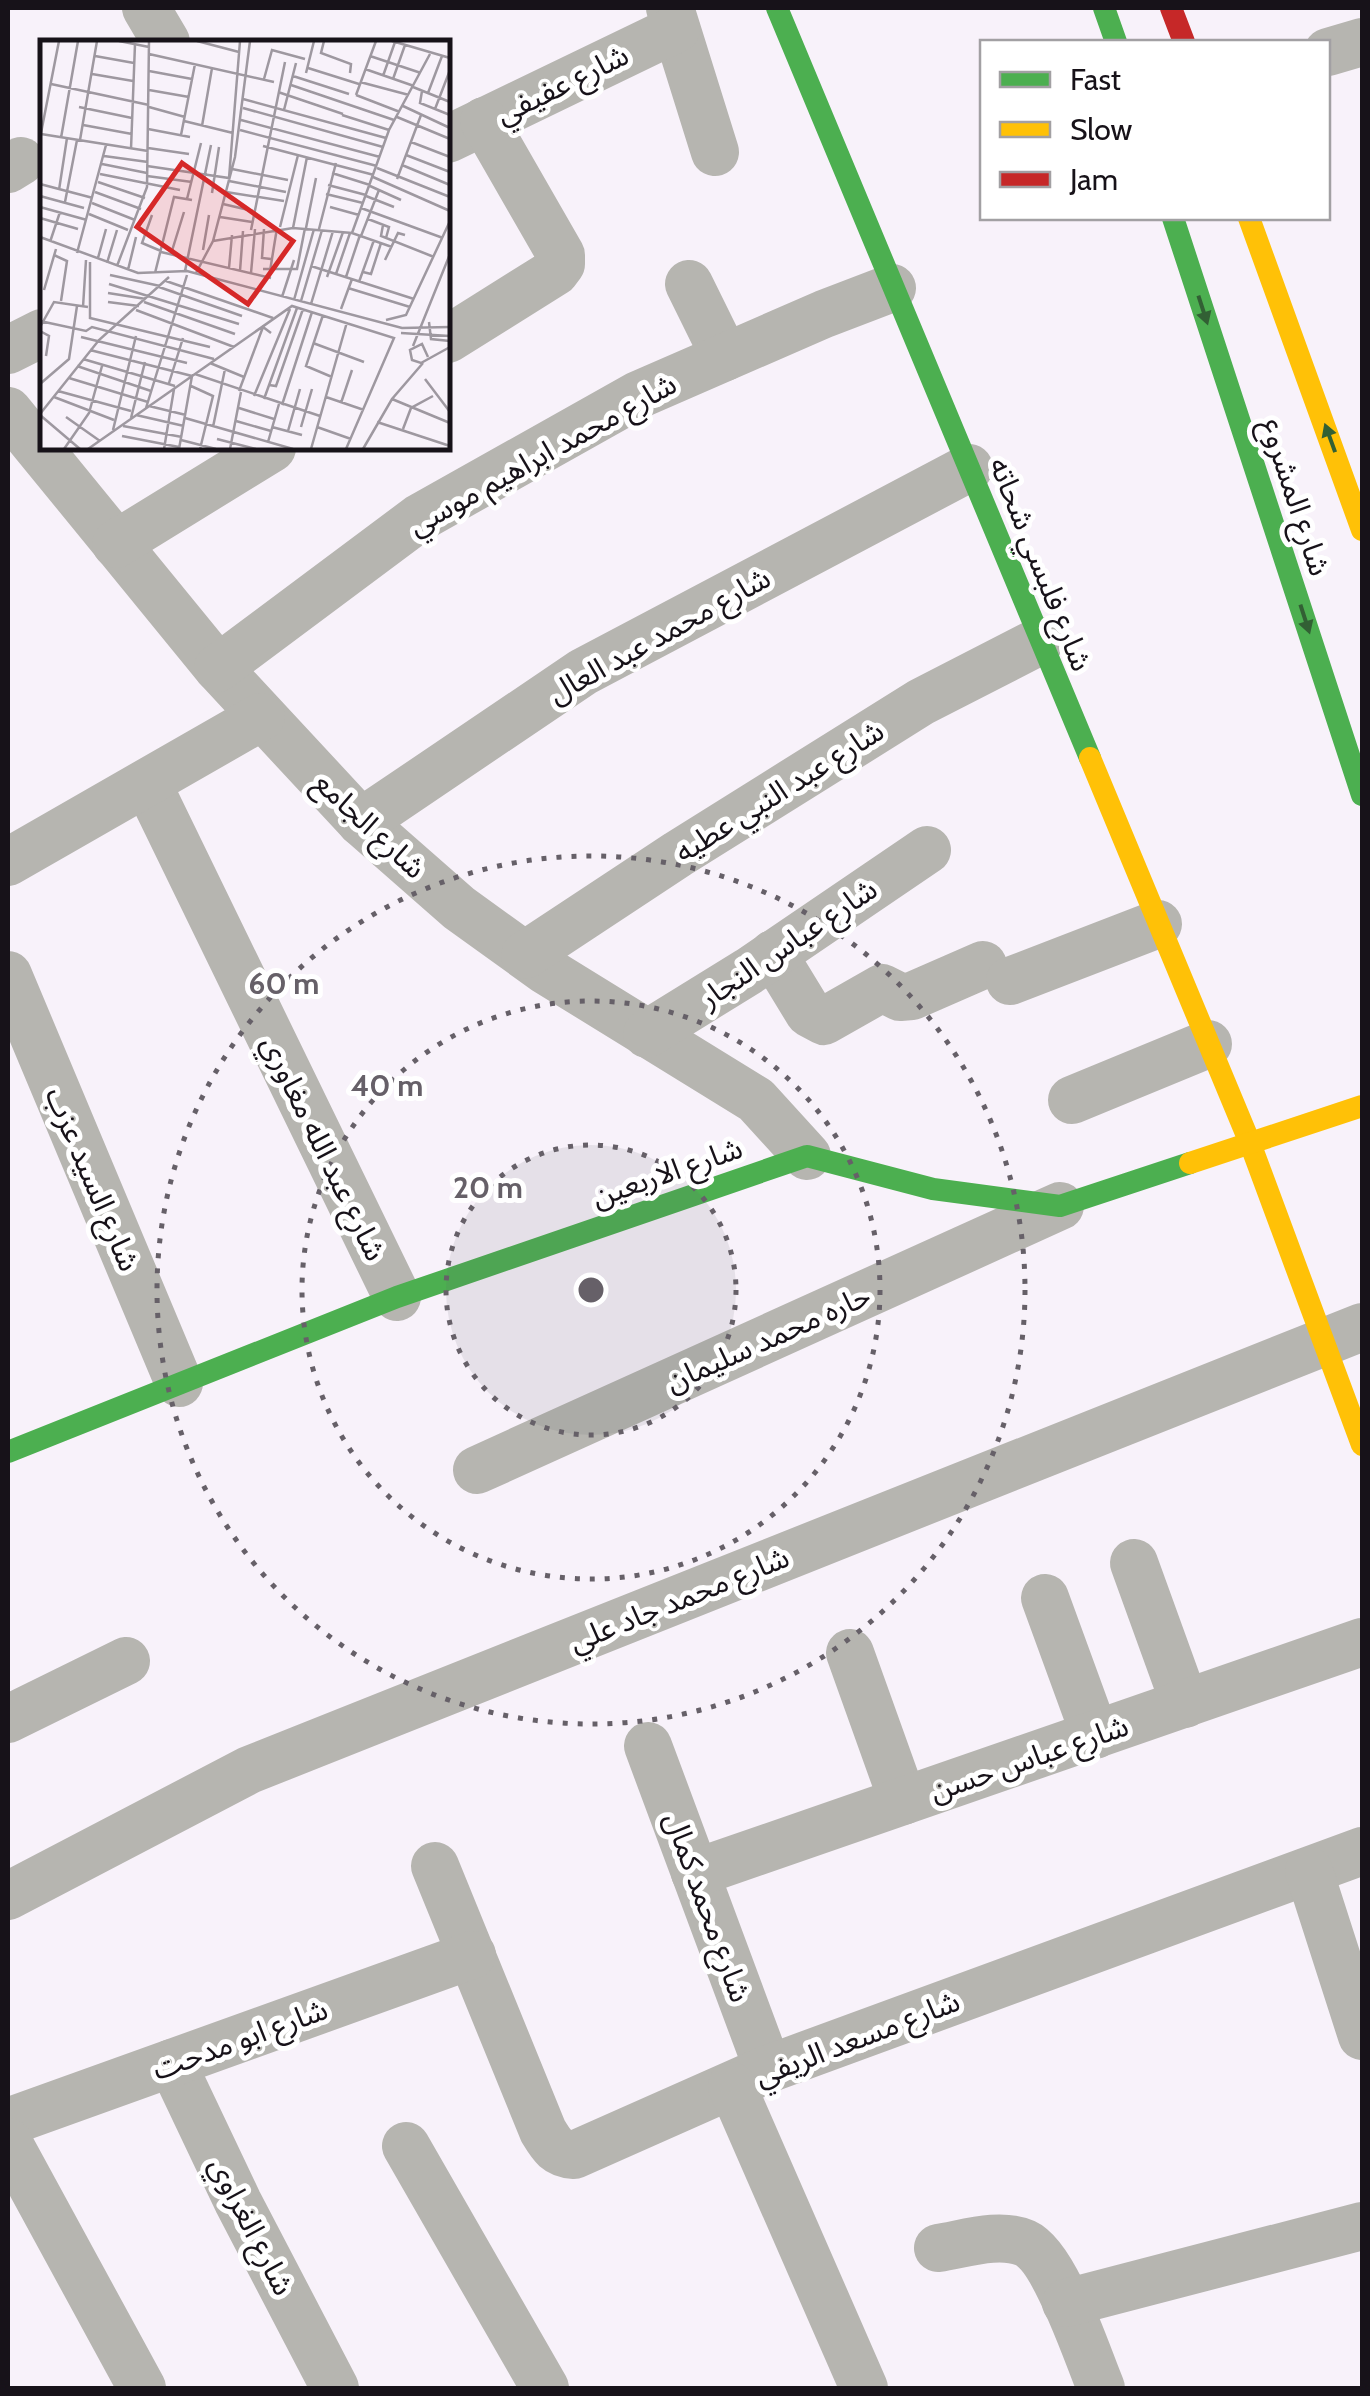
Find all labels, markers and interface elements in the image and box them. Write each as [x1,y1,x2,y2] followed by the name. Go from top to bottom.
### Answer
[489,36,637,136] street label: شارع عفيفي
[40,40,450,450] inset map
[980,40,1330,220] legend
[1070,61,1121,98] text: Fast
[1070,111,1133,148] text: Slow
[1069,161,1118,198] text: Jam
[1197,296,1212,326] one-way arrow
[401,365,685,548] street label: شارع محمد ابراهيم موسي
[1249,414,1339,582] street label: شارع المشروع
[1322,423,1337,453] one-way arrow
[977,452,1101,678] street label: شارع فلبسي شحاته
[541,559,779,715] street label: شارع محمد عبد العال
[1298,604,1313,634] one-way arrow
[668,712,893,874] street label: شارع عبد النبي عطيه
[304,764,434,889] street label: شارع الجامع
[691,870,886,1020] street label: شارع عباس النجار
[249,965,319,1002] text: 60 m
[249,1029,395,1269] street label: شارع عبد الله مغاوري
[351,1067,423,1104] text: 40 m
[34,1081,148,1278] street label: شارع السيد عزب
[587,1129,748,1219] street label: شارع الاربعين
[453,1169,523,1206] text: 20 m
[573,1272,609,1308] centre of rings
[660,1276,876,1400] street label: حاره محمد سليمان
[564,1538,796,1665] street label: شارع محمد جاد علي
[925,1707,1134,1813] street label: شارع عباس حسن
[653,1807,759,2008] street label: شارع محمد كمال
[749,1982,967,2099] street label: شارع مسعد الريفي
[147,1990,334,2092] street label: شارع ابو مدحت
[197,2151,303,2304] street label: شارع الغراوي

